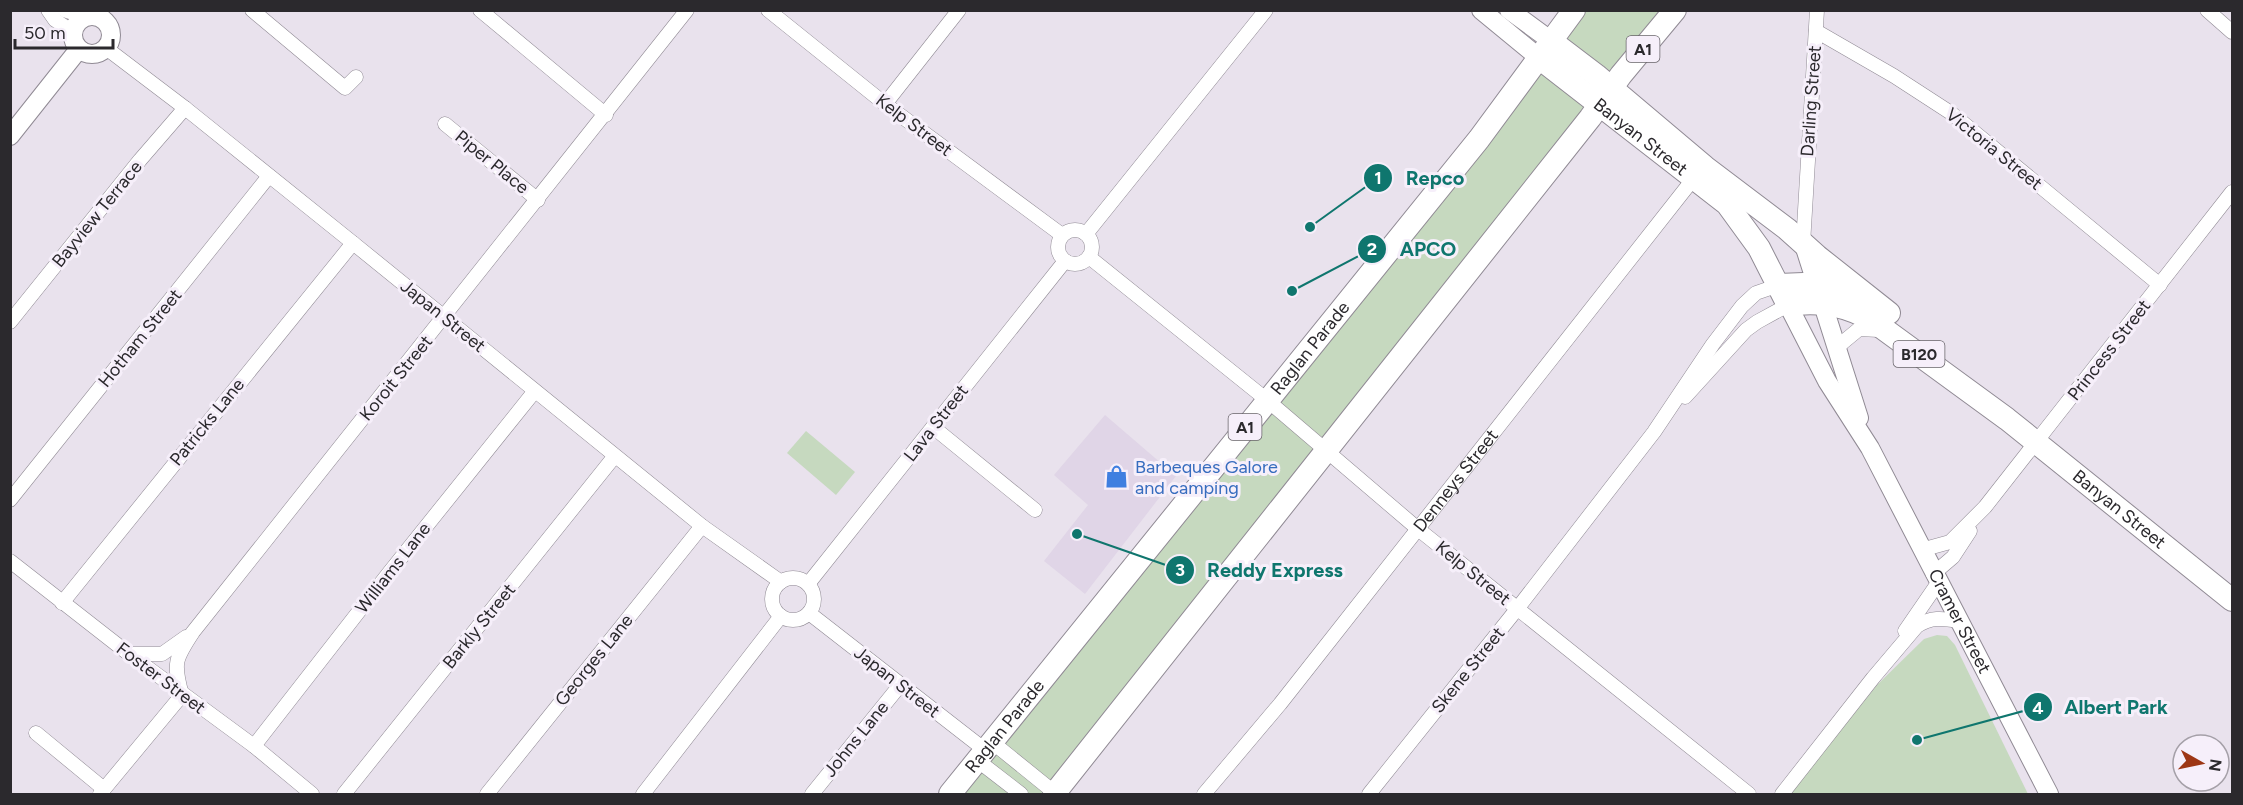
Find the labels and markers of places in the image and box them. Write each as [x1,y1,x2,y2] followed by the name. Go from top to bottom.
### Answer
[1363,159,1476,197] callout: Repco
[1357,230,1468,268] callout: APCO
[1135,456,1278,499] place label: Barbeques Galore and camping
[1104,464,1130,490] shop icon: Barbeques Galore and camping
[1165,551,1355,589] callout: Reddy Express
[2023,688,2180,726] callout: Albert Park

